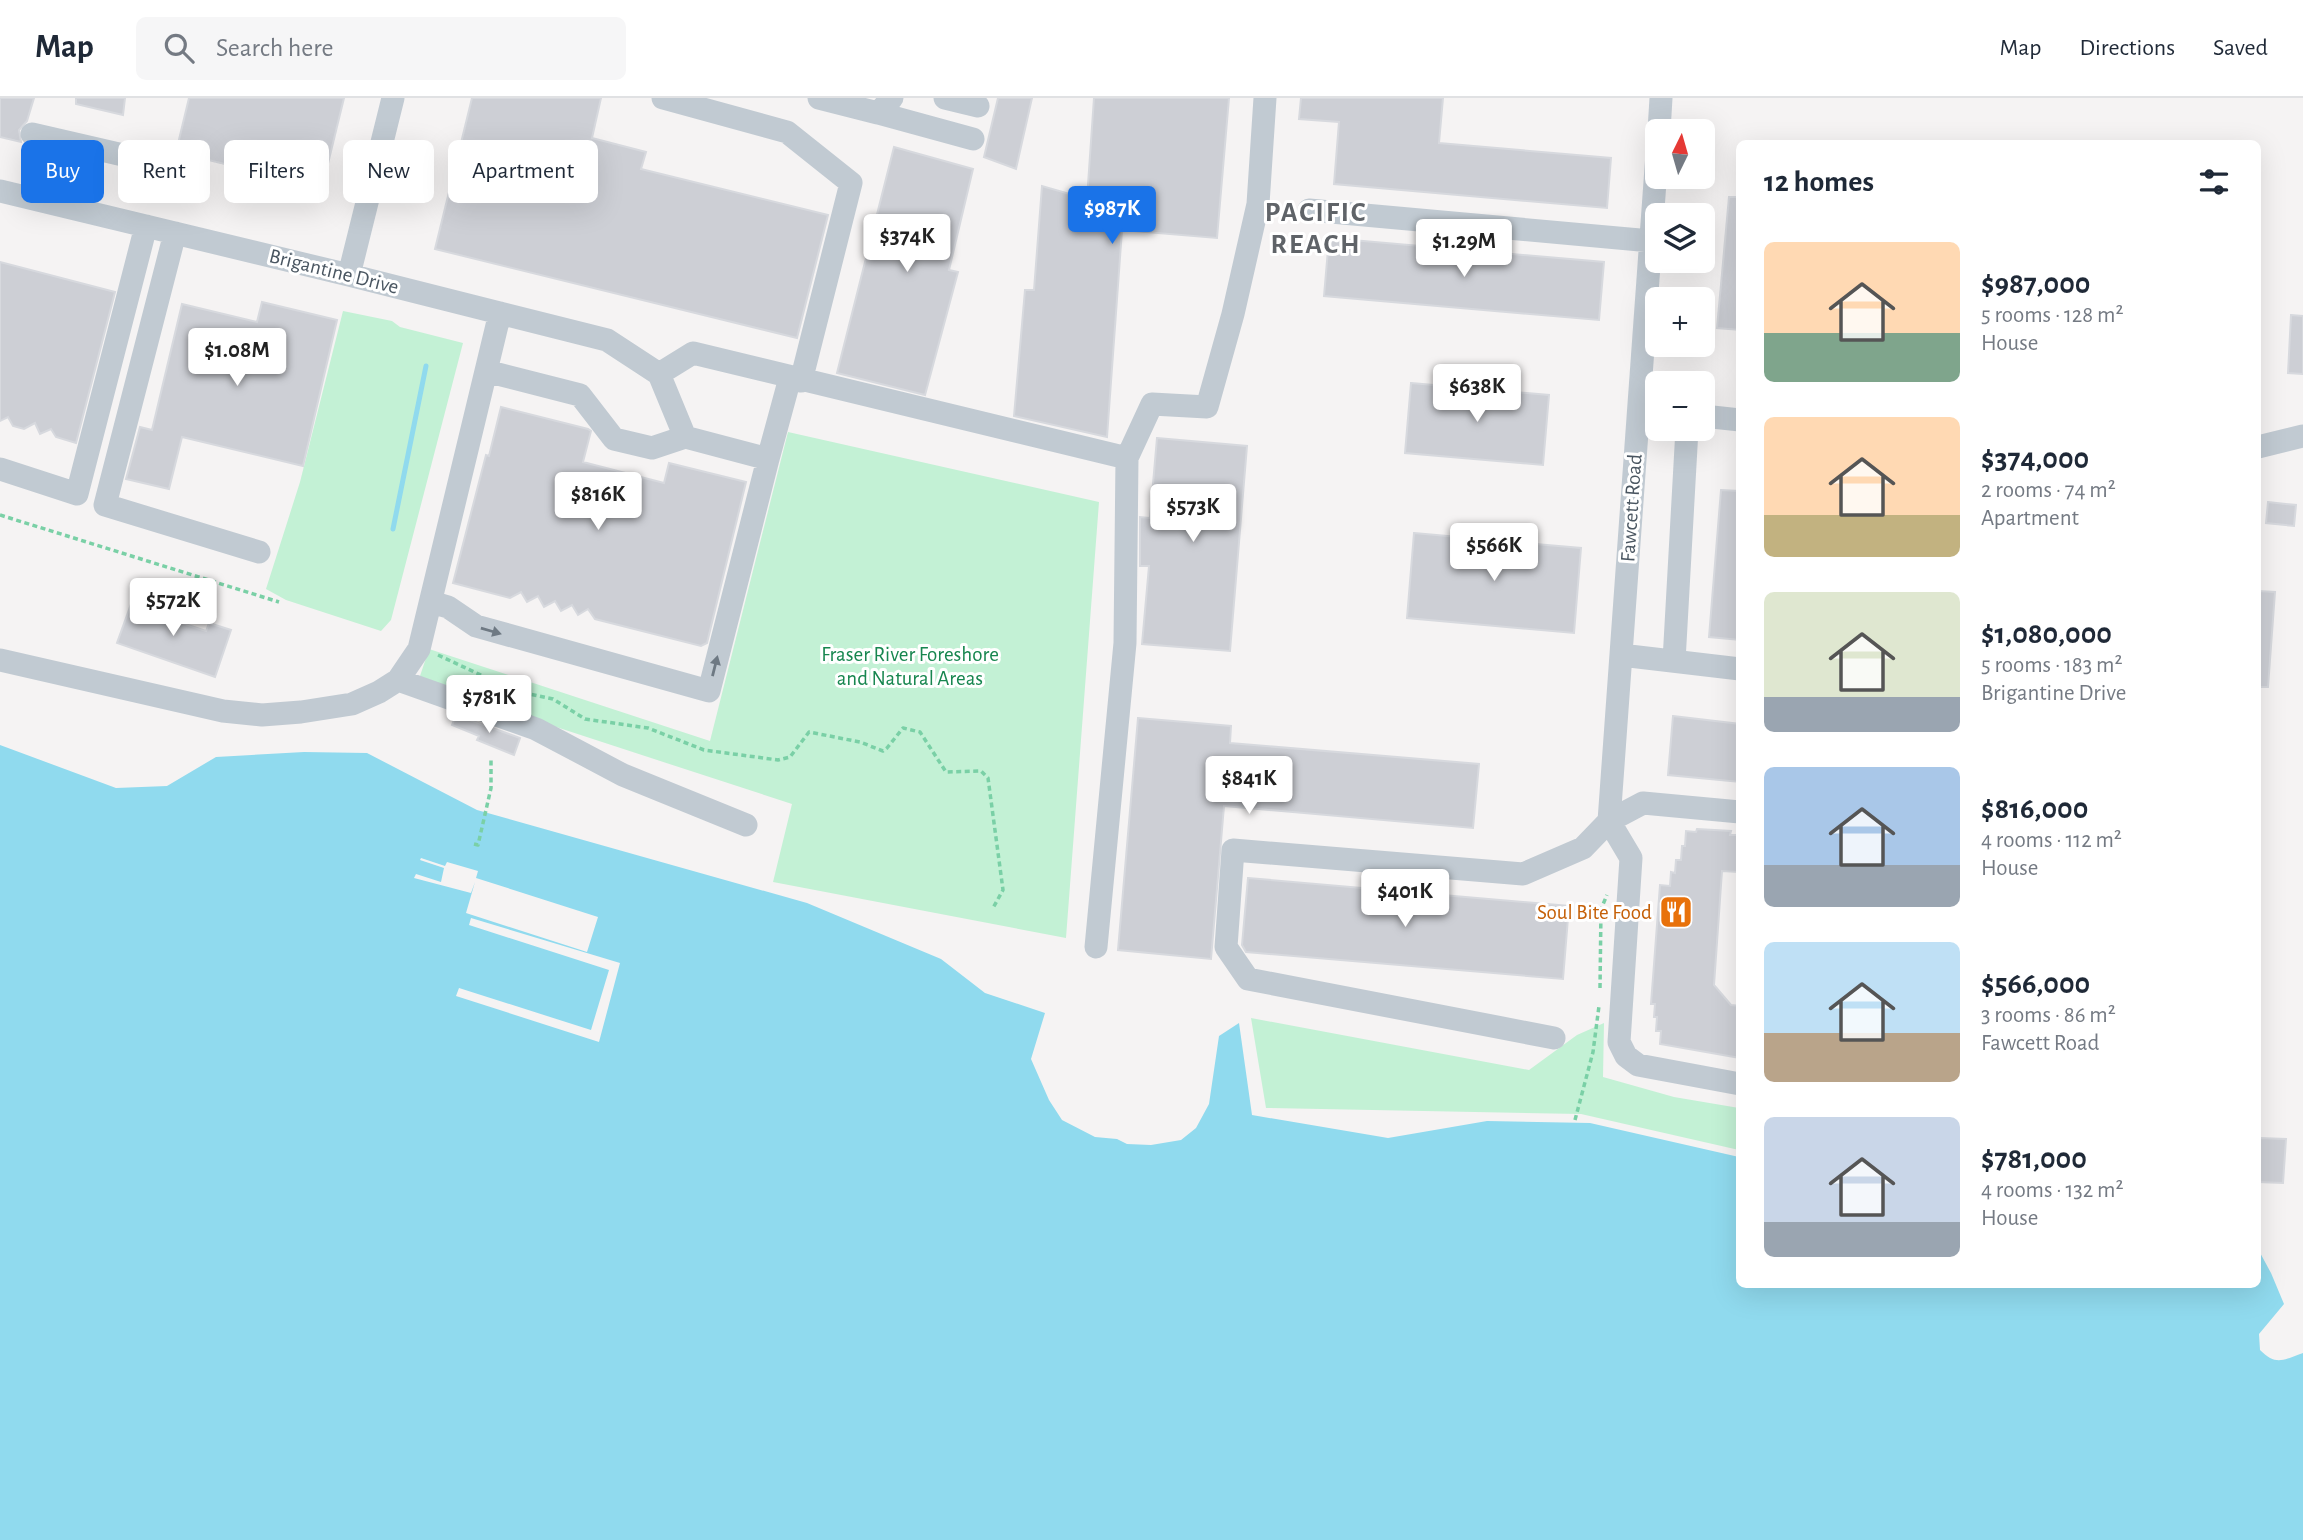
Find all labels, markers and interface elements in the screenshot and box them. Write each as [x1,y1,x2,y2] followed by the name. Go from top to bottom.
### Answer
[136,17,626,80] search box
[160,29,198,67] icon: search
[35,31,94,64] text: Map
[216,35,334,61] text: Search here
[1999,36,2041,60] text: Map
[2079,36,2175,60] text: Directions
[2213,36,2268,60] text: Saved
[1645,119,1715,189] north arrow
[1645,119,1715,441] map controls
[21,140,104,203] chip: Buy
[118,140,210,203] chip: Rent
[224,140,329,203] chip: Filters
[343,140,434,203] chip: New
[448,140,598,203] chip: Apartment
[2195,163,2233,201] icon: filters
[1764,167,1874,197] text: 12 homes
[1063,186,1161,246] pin: $987K
[1084,197,1140,220] text: $987K
[1265,199,1367,259] district label: PACIFIC REACH
[1645,203,1715,273] button: layers
[858,214,956,274] pin: $374K
[1407,220,1521,279] pin: $1.29M
[879,225,935,248] text: $374K
[1432,230,1496,253] text: $1.29M
[267,245,401,298] street label: Brigantine Drive
[1981,269,2091,299] text: $987,000
[1820,270,1904,354] icon: home
[1645,287,1715,357] button: +
[1981,304,2123,327] text: 5 rooms · 128 m²
[180,328,294,388] pin: $1.08M
[1981,332,2038,355] text: House
[204,339,270,362] text: $1.08M
[1428,364,1526,424] pin: $638K
[1645,371,1715,441] button: −
[1449,375,1505,398] text: $638K
[1981,444,2089,474] text: $374,000
[1820,445,1904,529] icon: home
[1617,453,1646,563] street label: Fawcett Road
[549,472,647,532] pin: $816K
[1981,479,2116,502] text: 2 rooms · 74 m²
[571,483,625,506] text: $816K
[1144,484,1242,544] pin: $573K
[1166,495,1220,518] text: $573K
[1981,507,2079,530] text: Apartment
[1445,524,1543,583] pin: $566K
[1466,534,1522,557] text: $566K
[124,578,222,638] pin: $572K
[146,589,200,612] text: $572K
[1981,619,2112,649] text: $1,080,000
[1820,620,1904,704] icon: home
[481,626,502,636] one-way arrow
[821,644,999,689] park label: Fraser River Foreshore and Natural Areas
[1981,654,2122,677] text: 5 rooms · 183 m²
[710,655,721,677] one-way arrow
[440,676,538,735] pin: $781K
[1981,682,2126,705] text: Brigantine Drive
[462,686,516,709] text: $781K
[1200,756,1298,816] pin: $841K
[1222,767,1276,790] text: $841K
[1981,794,2088,824] text: $816,000
[1820,795,1904,879] icon: home
[1981,829,2122,852] text: 4 rooms · 112 m²
[1981,857,2038,880] text: House
[1356,870,1454,929] pin: $401K
[1377,880,1433,903] text: $401K
[1657,893,1695,931] restaurant icon: Soul Bite Food
[1537,902,1652,923] place label: Soul Bite Food
[1981,969,2090,999] text: $566,000
[1820,970,1904,1054] icon: home
[1981,1004,2116,1027] text: 3 rooms · 86 m²
[1981,1032,2100,1055] text: Fawcett Road
[1981,1144,2087,1174] text: $781,000
[1820,1145,1904,1229] icon: home
[1981,1179,2123,1202] text: 4 rooms · 132 m²
[1981,1207,2038,1230] text: House

